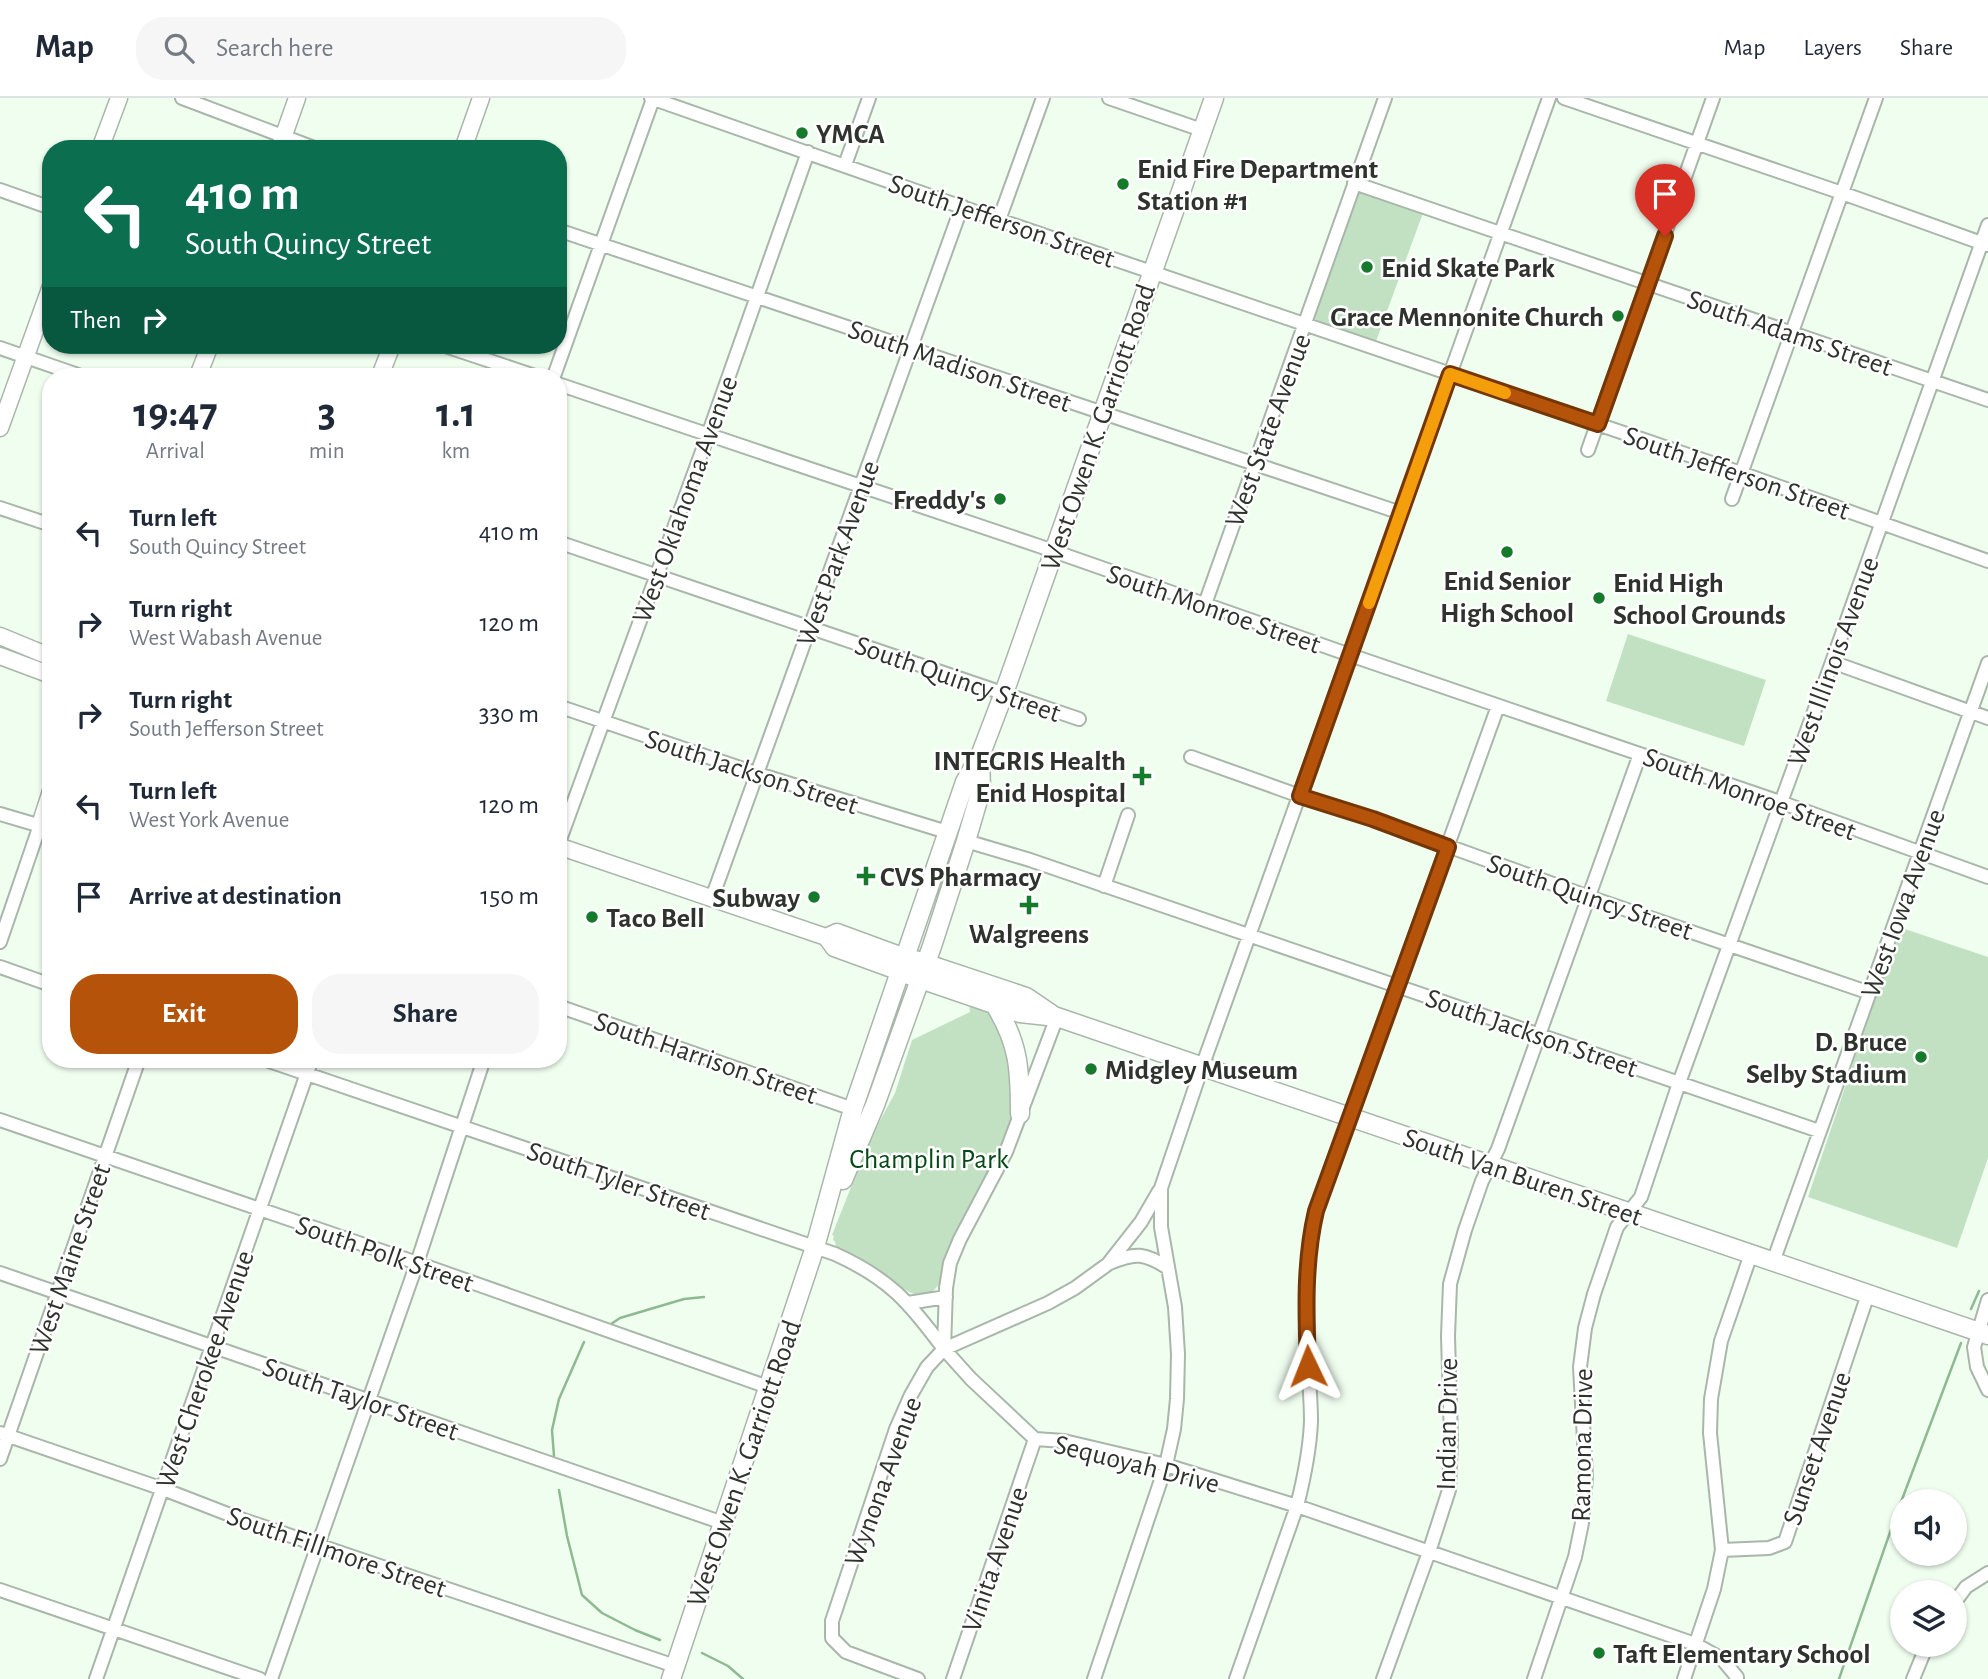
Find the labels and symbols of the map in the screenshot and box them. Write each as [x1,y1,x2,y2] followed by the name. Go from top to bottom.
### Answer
[816,121,885,149] place label: YMCA
[794,125,810,141] marker: YMCA
[1137,156,1379,216] place label: Enid Fire Department Station #1
[1635,164,1695,236] pin
[885,170,1118,274] street label: South Jefferson Street
[1115,176,1131,192] marker: Enid Fire Department Station #1
[1381,255,1555,283] place label: Enid Skate Park
[1359,259,1375,275] marker: Enid Skate Park
[1037,281,1161,575] street label: West Owen K. Garriott Road
[1683,286,1896,382] street label: South Adams Street
[1330,304,1604,332] place label: Grace Mennonite Church
[1610,308,1626,324] marker: Grace Mennonite Church
[844,316,1074,418] street label: South Madison Street
[1221,330,1317,531] street label: West State Avenue
[628,372,744,627] street label: West Oklahoma Avenue
[1620,422,1853,526] street label: South Jefferson Street
[792,457,885,650] street label: West Park Avenue
[893,487,986,515] place label: Freddy's
[992,491,1008,507] marker: Freddy's
[1499,544,1515,560] marker: Enid Senior High School
[1783,553,1885,770] street label: West Illinois Avenue
[1103,560,1324,660] street label: South Monroe Street
[1440,568,1574,628] place label: Enid Senior High School
[1613,570,1786,630] place label: Enid High School Grounds
[1591,590,1607,606] marker: Enid High School Grounds
[851,632,1064,728] street label: South Quincy Street
[641,725,861,821] street label: South Jackson Street
[1639,743,1859,846] street label: South Monroe Street
[934,748,1126,808] place label: INTEGRIS Health Enid Hospital
[1132,766,1152,786] marker: INTEGRIS Health Enid Hospital
[1857,806,1951,1002] street label: West Iowa Avenue
[1483,850,1696,946] street label: South Quincy Street
[880,864,1042,892] place label: CVS Pharmacy
[858,868,874,884] marker: CVS Pharmacy
[712,885,800,913] place label: Subway
[806,889,822,905] marker: Subway
[1021,897,1037,913] marker: Walgreens
[606,905,705,933] place label: Taco Bell
[584,909,600,925] marker: Taco Bell
[969,921,1089,949] place label: Walgreens
[1422,984,1641,1083] street label: South Jackson Street
[590,1008,820,1110] street label: South Harrison Street
[1746,1029,1907,1089] place label: D. Bruce Selby Stadium
[1913,1049,1929,1065] marker: D. Bruce Selby Stadium
[1105,1057,1298,1085] place label: Midgley Museum
[1083,1061,1099,1077] marker: Midgley Museum
[1399,1124,1646,1232] street label: South Van Buren Street
[523,1137,714,1226] street label: South Tyler Street
[849,1146,1009,1174] park label: Champlin Park
[25,1160,117,1359] street label: West Maine Street
[292,1211,477,1298] street label: South Polk Street
[152,1247,260,1492] street label: West Cherokee Avenue
[683,1317,807,1611] street label: West Owen K. Garriott Road
[1271,1329,1345,1403] position arrow
[259,1353,462,1447] street label: South Taylor Street
[1433,1357,1463,1491] street label: Indian Drive
[1568,1368,1598,1522] street label: Ramona Drive
[1779,1368,1857,1529] street label: Sunset Avenue
[840,1393,927,1570] street label: Wynona Avenue
[1051,1431,1222,1499] street label: Sequoyah Drive
[958,1483,1034,1636] street label: Vinita Avenue
[223,1502,450,1604] street label: South Fillmore Street
[1613,1641,1871,1669] place label: Taft Elementary School
[1591,1645,1607,1661] marker: Taft Elementary School

